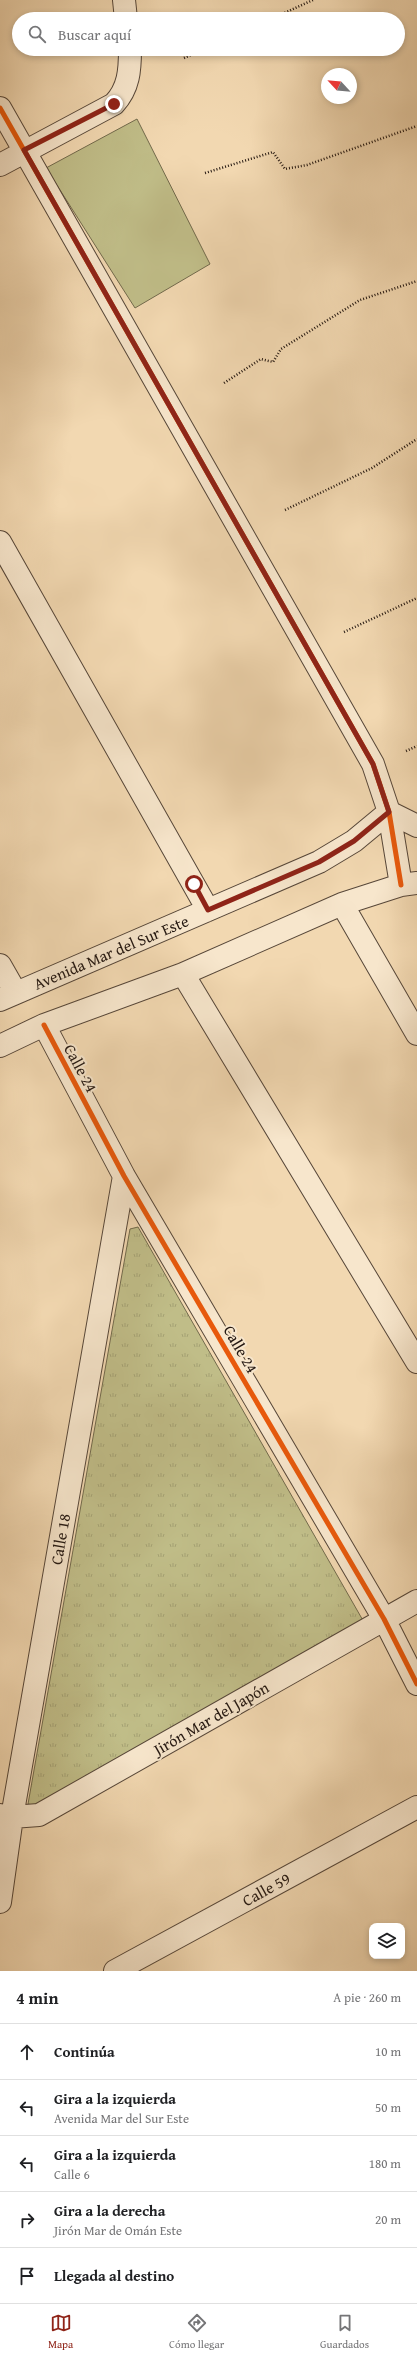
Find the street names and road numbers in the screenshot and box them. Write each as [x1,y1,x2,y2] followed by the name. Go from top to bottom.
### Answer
[30,908,192,996] street label: Avenida Mar del Sur Este
[58,1040,104,1097] street label: Calle 24
[218,1321,264,1378] street label: Calle 24
[44,1511,76,1567] street label: Calle 18
[147,1675,273,1762] street label: Jirón Mar del Japón
[238,1866,295,1912] street label: Calle 59

